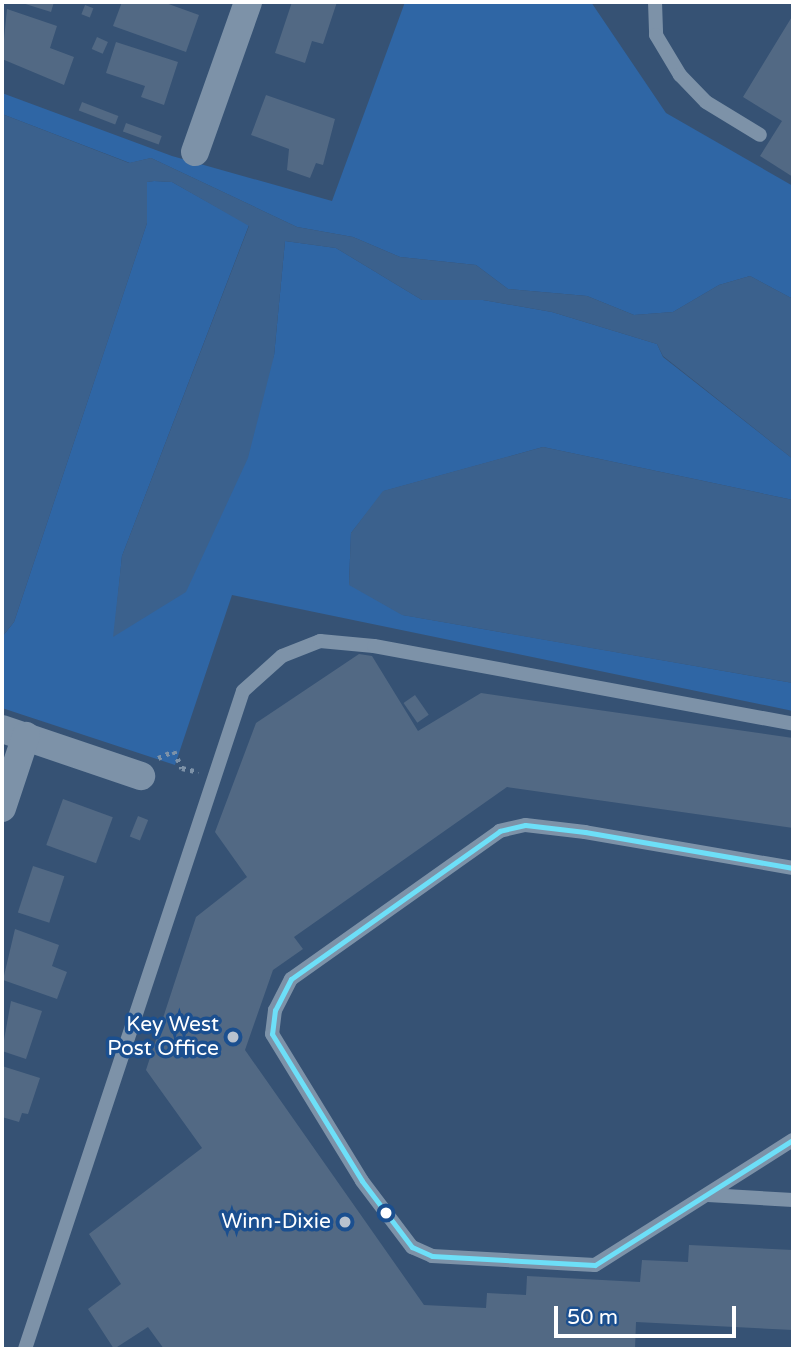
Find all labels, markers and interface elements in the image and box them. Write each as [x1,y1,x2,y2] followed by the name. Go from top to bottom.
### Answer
[107,1012,219,1062] place label: Key West Post Office
[225,1029,241,1045] marker: Key West Post Office
[379,1206,393,1220] unlabelled marker
[221,1209,331,1235] place label: Winn-Dixie
[337,1214,353,1230] marker: Winn-Dixie
[557,1292,739,1336] scale bar
[567,1305,618,1330] text: 50 m

